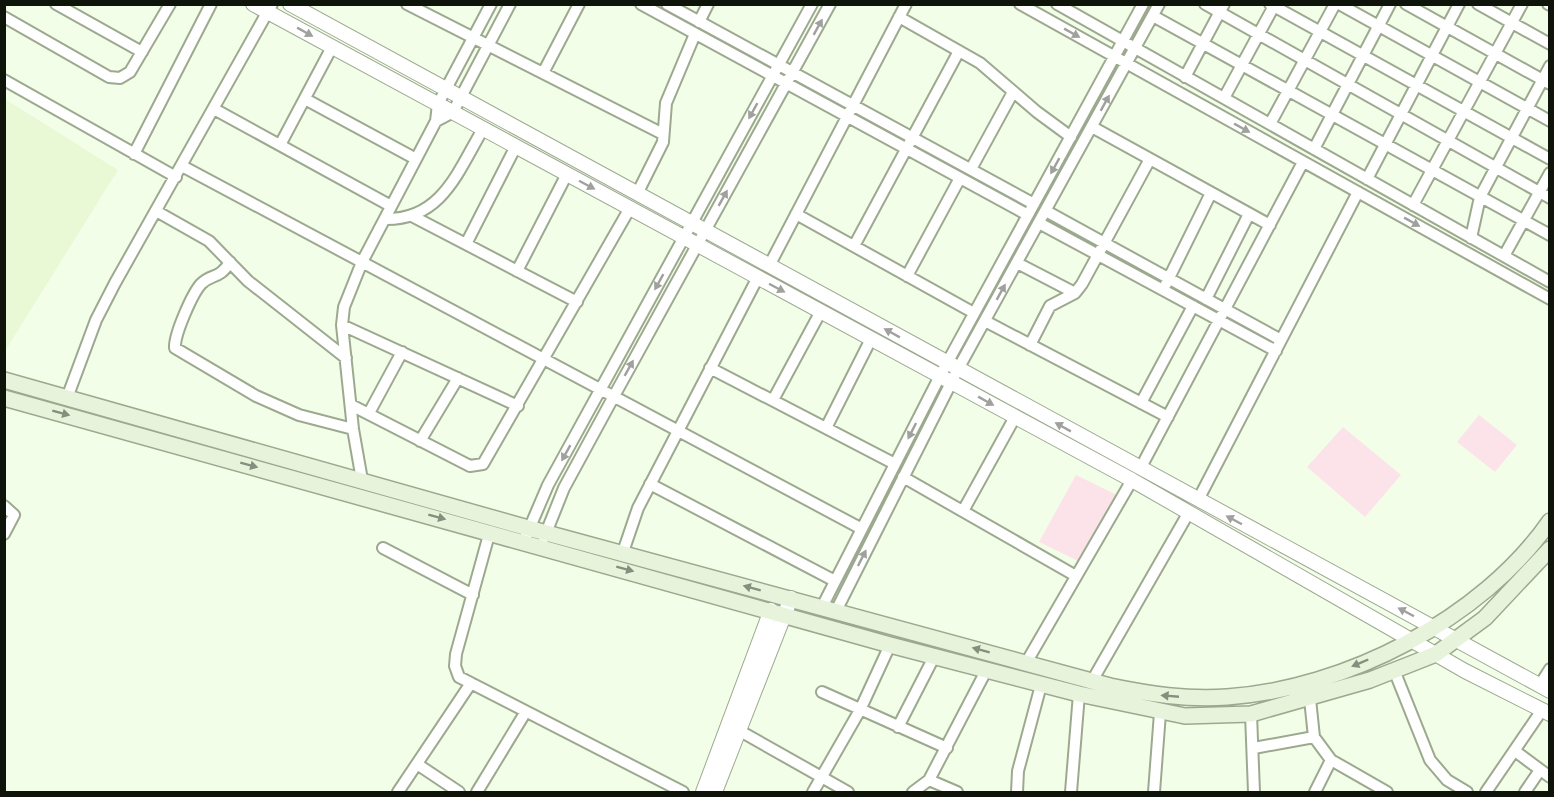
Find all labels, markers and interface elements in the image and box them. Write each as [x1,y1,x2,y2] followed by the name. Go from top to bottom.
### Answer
[812,19,823,35] one-way arrow
[297,27,314,37] one-way arrow
[1063,28,1080,38] one-way arrow
[1100,94,1110,111] one-way arrow
[748,103,758,120] one-way arrow
[1234,122,1250,133] one-way arrow
[1050,158,1060,175] one-way arrow
[579,180,596,190] one-way arrow
[718,189,728,206] one-way arrow
[1404,217,1420,228] one-way arrow
[654,274,665,290] one-way arrow
[769,283,786,293] one-way arrow
[996,283,1006,300] one-way arrow
[883,328,900,338] one-way arrow
[624,360,634,377] one-way arrow
[977,396,994,406] one-way arrow
[52,409,70,419] one-way arrow
[908,422,917,439] one-way arrow
[1054,422,1071,432] one-way arrow
[561,445,571,462] one-way arrow
[240,461,258,470] one-way arrow
[428,512,446,522] one-way arrow
[1225,515,1242,525] one-way arrow
[857,550,867,567] one-way arrow
[616,565,634,574] one-way arrow
[743,582,762,592] one-way arrow
[1397,607,1414,617] one-way arrow
[972,645,990,655] one-way arrow
[1351,659,1369,668] one-way arrow
[1161,691,1180,701] one-way arrow

